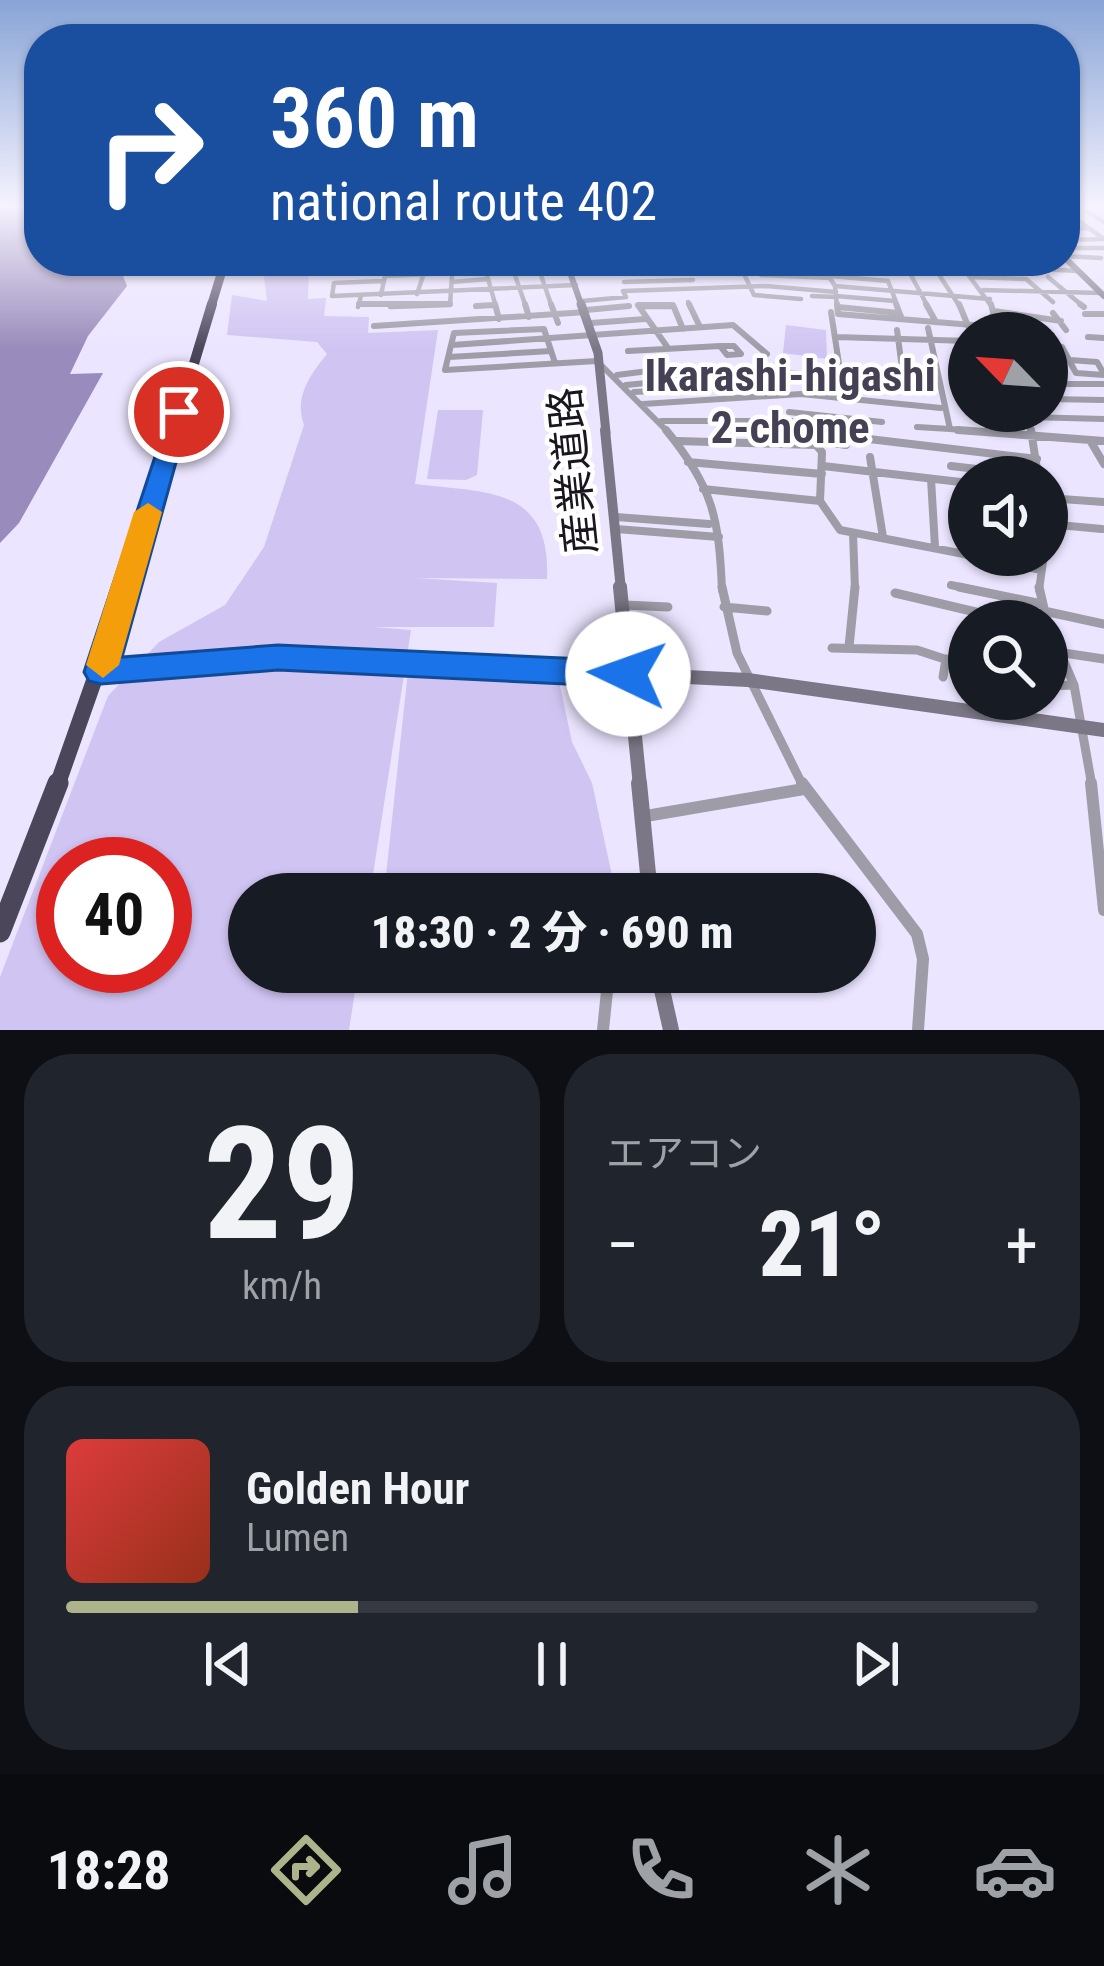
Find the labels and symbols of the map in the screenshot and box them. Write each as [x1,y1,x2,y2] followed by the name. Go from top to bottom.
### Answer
[948,312,1068,432] north arrow
[644,349,936,454] district label: Ikarashi-higashi 2-chome
[128,361,230,463] pin
[540,385,606,557] street label: 産業道路
[565,611,691,737] position arrow
[36,837,192,993] speed limit sign: 40

